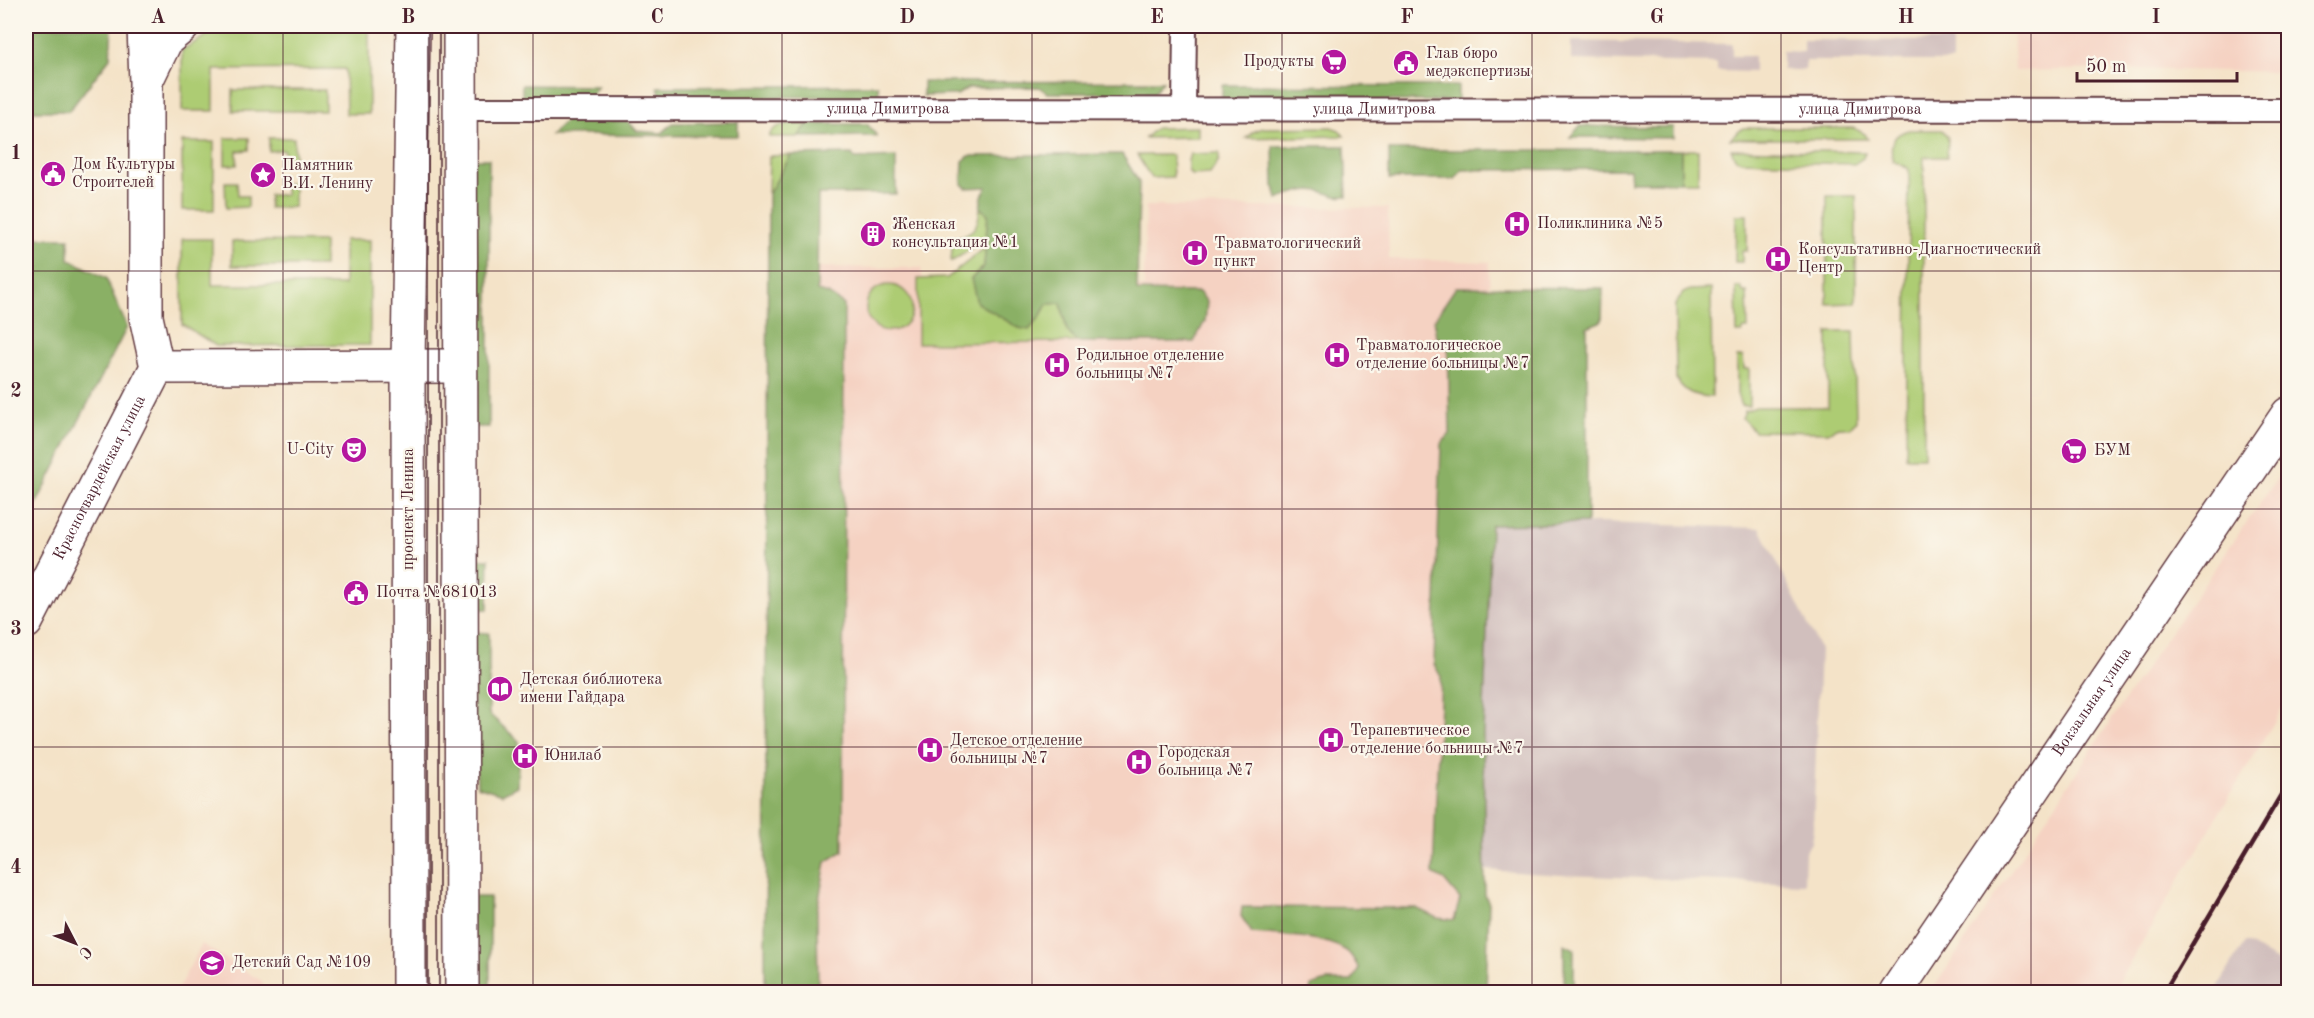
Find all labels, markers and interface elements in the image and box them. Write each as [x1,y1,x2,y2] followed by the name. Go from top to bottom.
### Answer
[150,8,166,28] text: A
[401,8,415,28] text: B
[650,8,664,28] text: C
[899,8,915,28] text: D
[1150,8,1164,28] text: E
[1400,8,1414,28] text: F
[1650,8,1664,28] text: G
[1898,8,1914,28] text: H
[2152,8,2160,28] text: I
[2077,45,2238,83] scale bar
[1426,46,1531,80] place label: Глав бюро медэкспертизы
[1319,47,1349,77] supermarket icon: Продукты
[1391,48,1421,78] public building icon: Глав бюро медэкспертизы
[1243,54,1314,70] place label: Продукты
[2086,58,2126,76] text: 50 m
[826,101,950,117] street label: улица Димитрова
[1312,101,1436,118] street label: улица Димитрова
[1798,102,1922,118] street label: улица Димитрова
[10,144,22,164] text: 1
[72,157,175,191] place label: Дом Культуры Строителей
[282,158,374,192] place label: Памятник В.И. Ленину
[38,159,68,189] public building icon: Дом Культуры Строителей
[248,160,278,190] place icon: Памятник В.И. Ленину
[1502,209,1532,239] hospital icon: Поликлиника №5
[1537,216,1663,232] place label: Поликлиника №5
[892,217,1019,251] place label: Женская консультация №1
[858,219,888,249] building icon: Женская консультация №1
[1214,236,1361,270] place label: Травматологический пункт
[1180,238,1210,268] hospital icon: Травматологический пункт
[1798,242,2041,276] place label: Консультативно-Диагностический Центр
[1763,244,1793,274] hospital icon: Консультативно-Диагностический Центр
[1356,338,1529,372] place label: Травматологическое отделение больницы №7
[1322,340,1352,370] hospital icon: Травматологическое отделение больницы №7
[1076,348,1224,382] place label: Родильное отделение больницы №7
[1042,350,1072,380] hospital icon: Родильное отделение больницы №7
[10,382,22,402] text: 2
[51,393,149,563] street label: Красногвардейская улица
[339,435,369,465] theatre icon: U-City
[2059,436,2089,466] supermarket icon: БУМ
[286,442,335,458] place label: U-City
[2094,443,2131,459] place label: БУМ
[401,448,417,570] street label: проспект Ленина
[341,578,371,608] public building icon: Почта №681013
[376,585,497,601] place label: Почта №681013
[10,620,22,640] text: 3
[2050,645,2135,759] street label: Вокзальная улица
[520,672,662,706] place label: Детская библиотека имени Гайдара
[485,674,515,704] library icon: Детская библиотека имени Гайдара
[1350,723,1523,757] place label: Терапевтическое отделение больницы №7
[1316,725,1346,755] hospital icon: Терапевтическое отделение больницы №7
[950,733,1082,767] place label: Детское отделение больницы №7
[915,735,945,765] hospital icon: Детское отделение больницы №7
[510,741,540,771] hospital icon: Юнилаб
[1158,745,1253,779] place label: Городская больница №7
[1124,747,1154,777] hospital icon: Городская больница №7
[544,748,601,764] place label: Юнилаб
[10,858,22,878] text: 4
[45,913,105,973] north arrow
[75,942,94,961] text: С
[197,948,227,978] school or university icon: Детский Сад №109
[232,955,371,971] place label: Детский Сад №109

